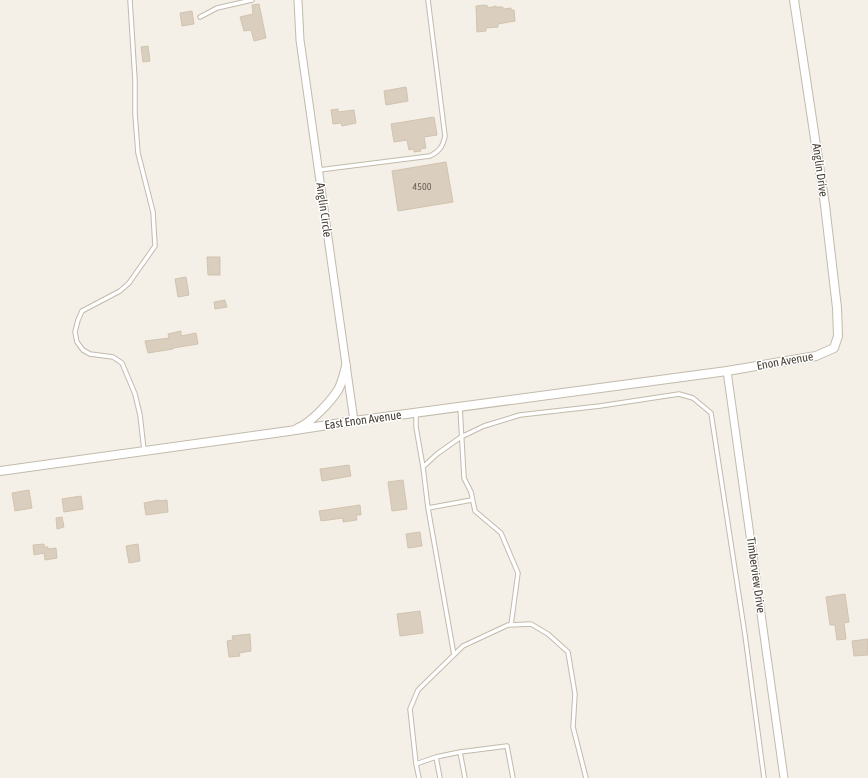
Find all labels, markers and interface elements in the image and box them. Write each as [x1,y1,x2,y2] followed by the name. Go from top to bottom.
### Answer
[809,143,831,197] street label: Anglin Drive
[413,181,432,192] house number: 4500
[313,182,335,238] street label: Anglin Circle
[756,349,814,373] street label: Enon Avenue
[324,408,402,432] street label: East Enon Avenue
[744,536,768,614] street label: Timberview Drive

